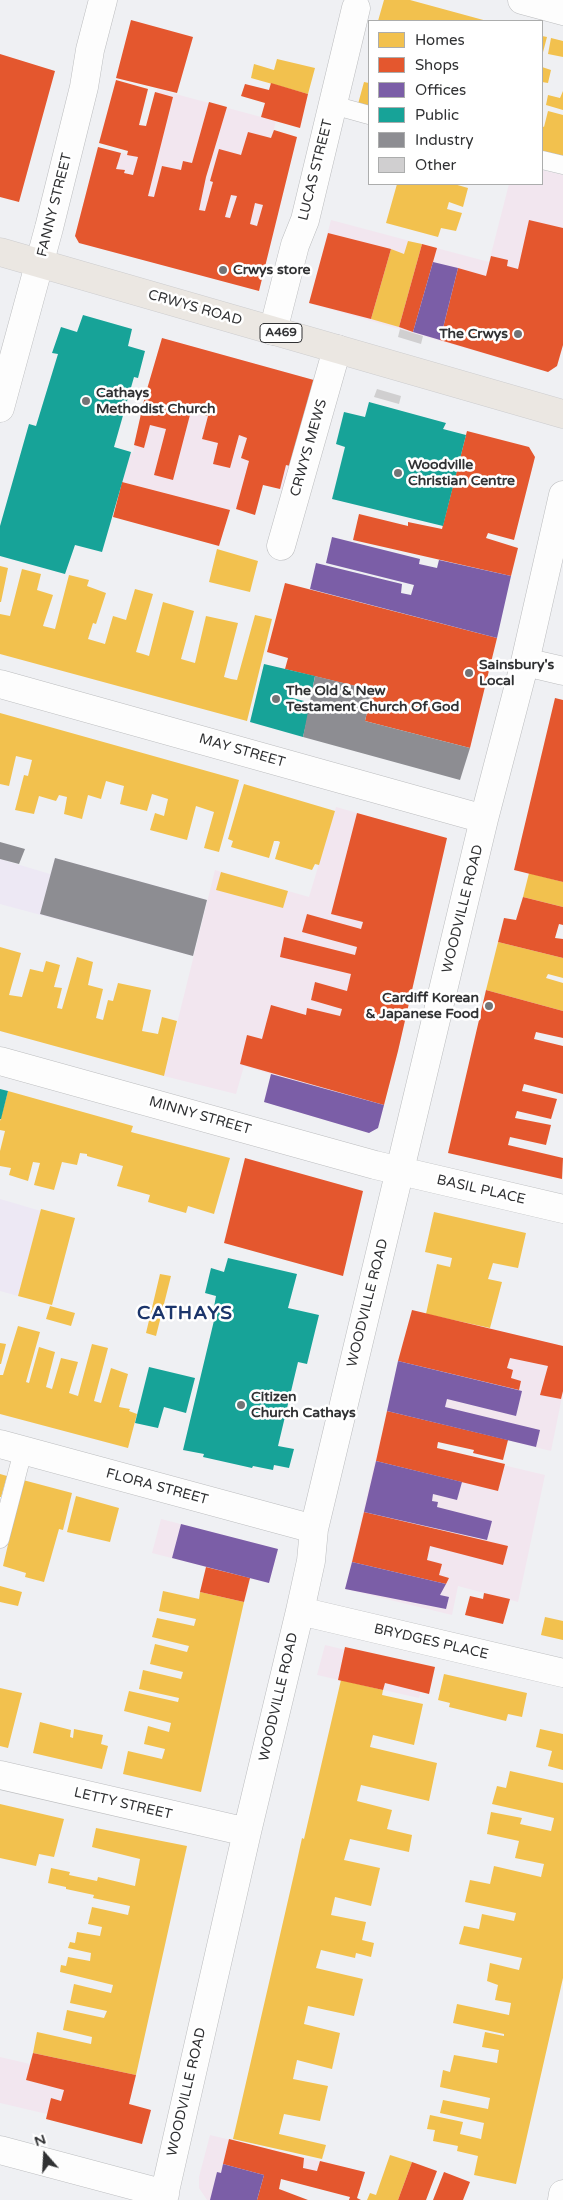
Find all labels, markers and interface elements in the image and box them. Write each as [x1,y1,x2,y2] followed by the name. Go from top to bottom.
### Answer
[368,20,543,185] legend
[415,31,465,49] text: Homes
[415,56,459,74] text: Shops
[415,81,466,99] text: Offices
[415,106,459,124] text: Public
[295,118,337,222] street label: LUCAS STREET
[415,131,474,149] text: Industry
[34,151,76,259] street label: FANNY STREET
[415,156,456,174] text: Other
[233,262,310,278] place label: Crwys store
[217,264,229,276] marker: Crwys store
[146,287,244,329] street label: CRWYS ROAD
[260,323,302,342] road number: A469
[439,326,508,342] place label: The Crwys
[512,328,524,340] marker: The Crwys
[96,385,215,418] place label: Cathays Methodist Church
[80,395,92,407] marker: Cathays Methodist Church
[287,397,331,499] street label: CRWYS MEWS
[408,457,515,490] place label: Woodville Christian Centre
[392,467,404,479] marker: Woodville Christian Centre
[479,657,554,690] place label: Sainsbury's Local
[463,667,475,679] marker: Sainsbury's Local
[286,683,459,716] place label: The Old & New Testament Church Of God
[270,693,282,705] marker: The Old & New Testament Church Of God
[197,731,287,771] street label: MAY STREET
[439,843,487,975] street label: WOODVILLE ROAD
[365,990,479,1022] place label: Cardiff Korean & Japanese Food
[483,1000,495,1012] marker: Cardiff Korean & Japanese Food
[147,1093,253,1139] street label: MINNY STREET
[435,1172,527,1208] street label: BASIL PLACE
[344,1237,392,1369] street label: WOODVILLE ROAD
[136,1303,234,1325] district label: CATHAYS
[251,1389,356,1421] place label: Citizen Church Cathays
[235,1399,247,1411] marker: Citizen Church Cathays
[104,1465,210,1509] street label: FLORA STREET
[372,1621,490,1663] street label: BRYDGES PLACE
[256,1631,302,1763] street label: WOODVILLE ROAD
[72,1785,174,1823] street label: LETTY STREET
[164,2026,210,2158] street label: WOODVILLE ROAD
[20,2130,70,2180] north arrow
[32,2130,48,2150] text: N

